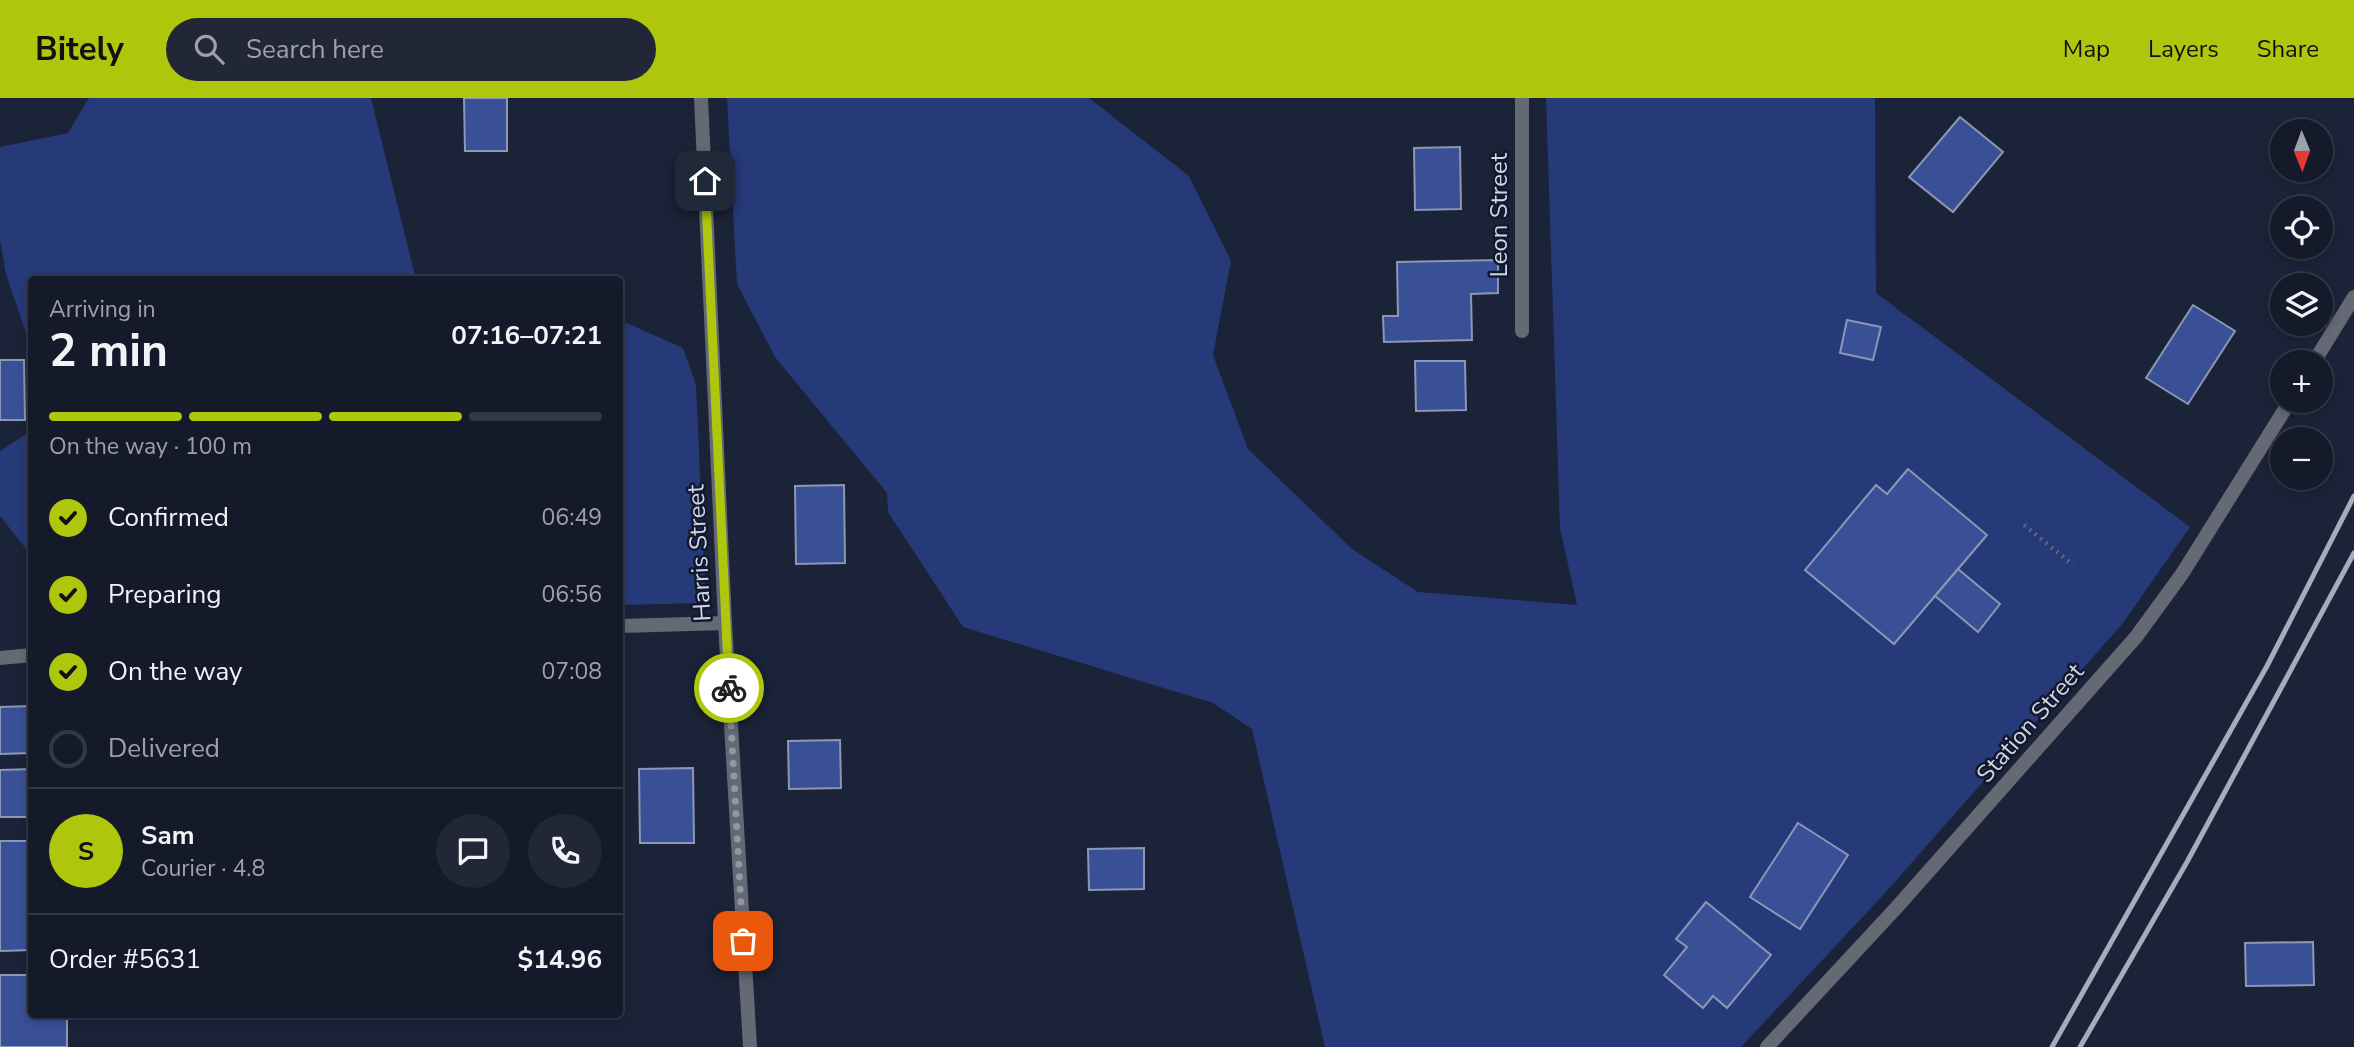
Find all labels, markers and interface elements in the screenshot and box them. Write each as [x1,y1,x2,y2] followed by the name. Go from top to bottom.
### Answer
[166,18,656,81] search box
[35,27,124,72] text: Bitely
[190,30,228,68] icon: search
[246,32,384,67] text: Search here
[2063,33,2110,65] text: Map
[2148,33,2219,65] text: Layers
[2257,33,2319,65] text: Share
[2270,119,2333,182] north arrow
[2270,119,2333,490] map controls
[675,151,735,211] pin
[1483,152,1515,277] street label: Leon Street
[686,162,724,200] icon: home
[2270,196,2333,259] button: locate
[2270,273,2333,336] button: layers
[49,294,156,325] text: Arriving in
[451,318,602,353] text: 07:16–07:21
[49,319,168,382] text: 2 min
[2270,350,2333,413] button: +
[2270,427,2333,490] button: −
[49,431,252,462] text: On the way · 100 m
[679,483,719,622] street label: Harris Street
[49,499,87,537] icon: check
[108,500,229,535] text: Confirmed
[542,502,602,533] text: 06:49
[49,576,87,614] icon: check
[108,577,221,612] text: Preparing
[542,579,602,610] text: 06:56
[49,653,87,691] icon: check
[694,653,764,723] courier
[108,654,242,689] text: On the way
[542,656,602,687] text: 07:08
[1969,656,2091,790] street label: Station Street
[710,669,748,707] icon: bike
[108,731,220,766] text: Delivered
[436,814,510,888] button: chat
[528,814,602,888] button: phone
[141,818,194,853] text: Sam
[78,834,94,869] text: S
[141,853,265,884] text: Courier · 4.8
[713,911,773,971] pin
[724,922,762,960] icon: bag
[49,942,201,977] text: Order #5631
[518,942,602,977] text: $14.96

